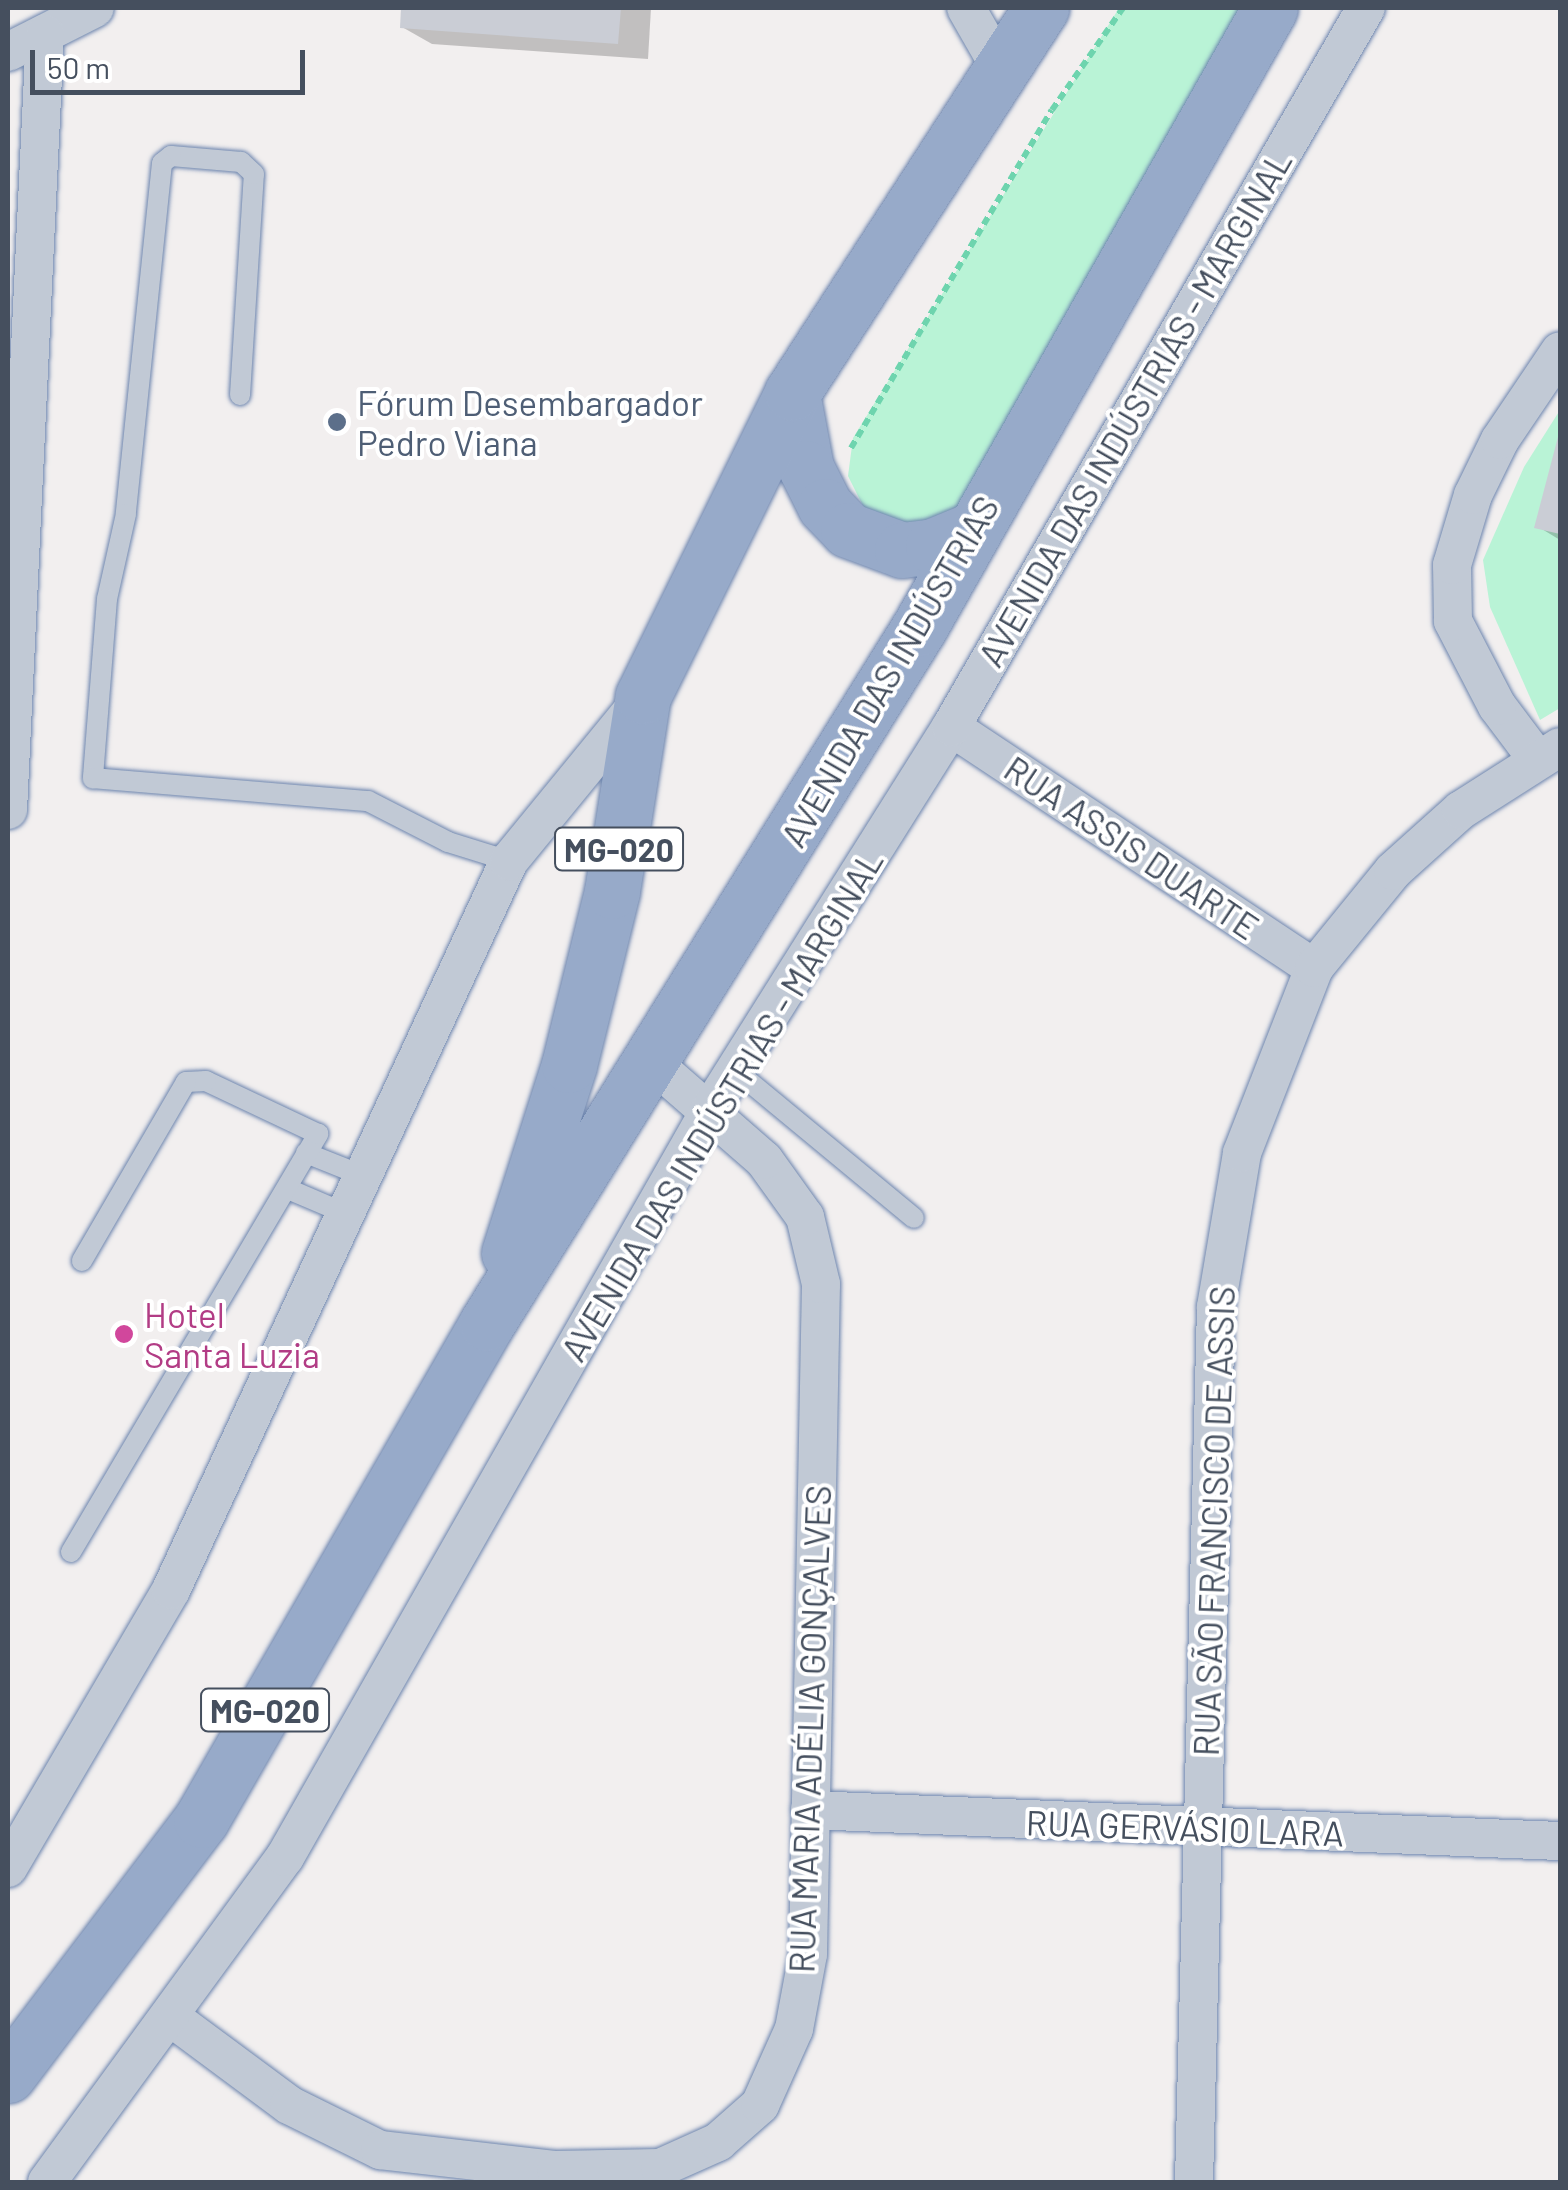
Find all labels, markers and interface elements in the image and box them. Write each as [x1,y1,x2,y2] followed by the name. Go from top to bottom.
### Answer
[35,30,310,92] scale bar
[47,49,110,85] text: 50 m
[969,143,1299,673] street label: AVENIDA DAS INDÚSTRIAS - MARGINAL
[357,381,703,463] place label: Fórum Desembargador Pedro Viana
[326,411,348,433] marker: Fórum Desembargador Pedro Viana
[771,488,1007,854] street label: AVENIDA DAS INDÚSTRIAS
[997,746,1267,948] street label: RUA ASSIS DUARTE
[554,822,684,876] road number: MG-020
[551,842,891,1368] street label: AVENIDA DAS INDÚSTRIAS - MARGINAL
[1184,1285,1242,1757] street label: RUA SÃO FRANCISCO DE ASSIS
[144,1293,320,1375] place label: Hotel Santa Luzia
[113,1323,135,1345] marker: Hotel Santa Luzia
[779,1484,839,1974] street label: RUA MARIA ADÉLIA GONÇALVES
[200,1683,330,1737] road number: MG-020
[1025,1800,1345,1854] street label: RUA GERVÁSIO LARA

